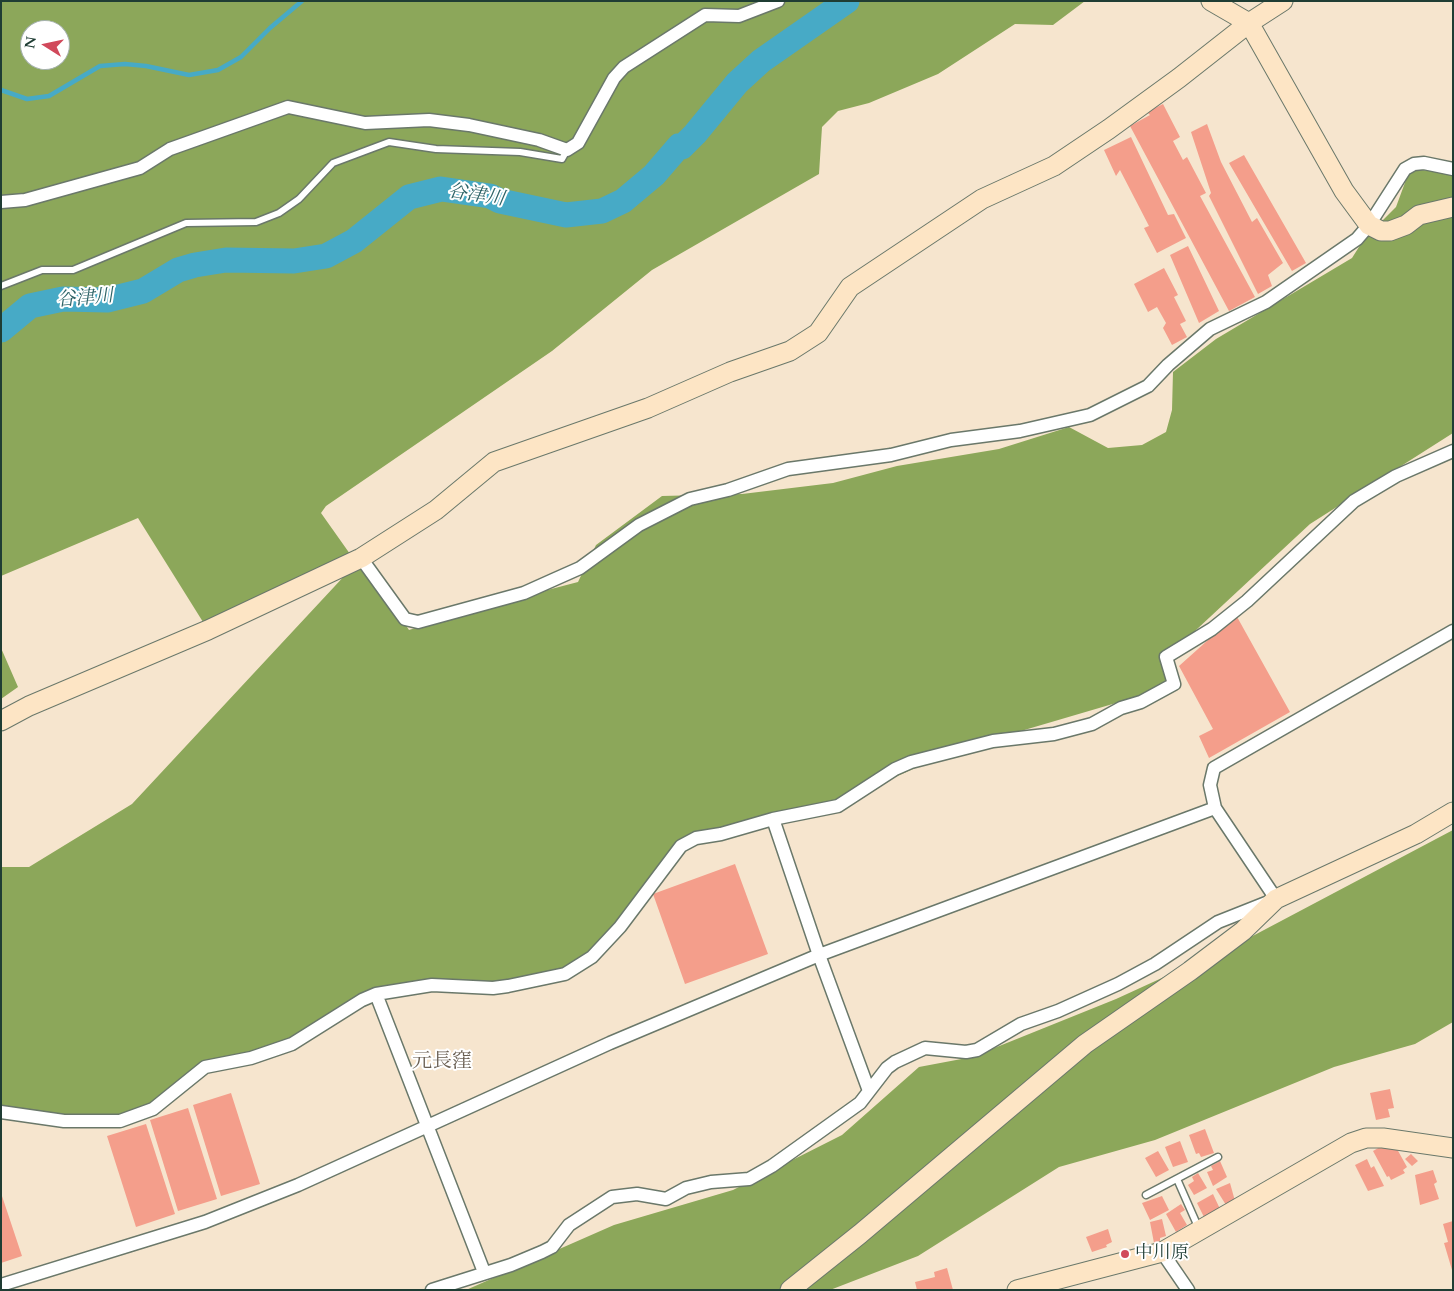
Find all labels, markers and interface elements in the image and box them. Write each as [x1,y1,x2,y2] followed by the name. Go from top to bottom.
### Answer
[20,20,70,70] north arrow
[20,35,41,50] text: N
[446,180,506,212] water label: 谷津川
[56,285,114,313] water label: 谷津川
[412,1050,472,1074] district label: 元長窪
[1135,1243,1189,1265] place label: 中川原
[1119,1248,1131,1260] marker: 中川原

